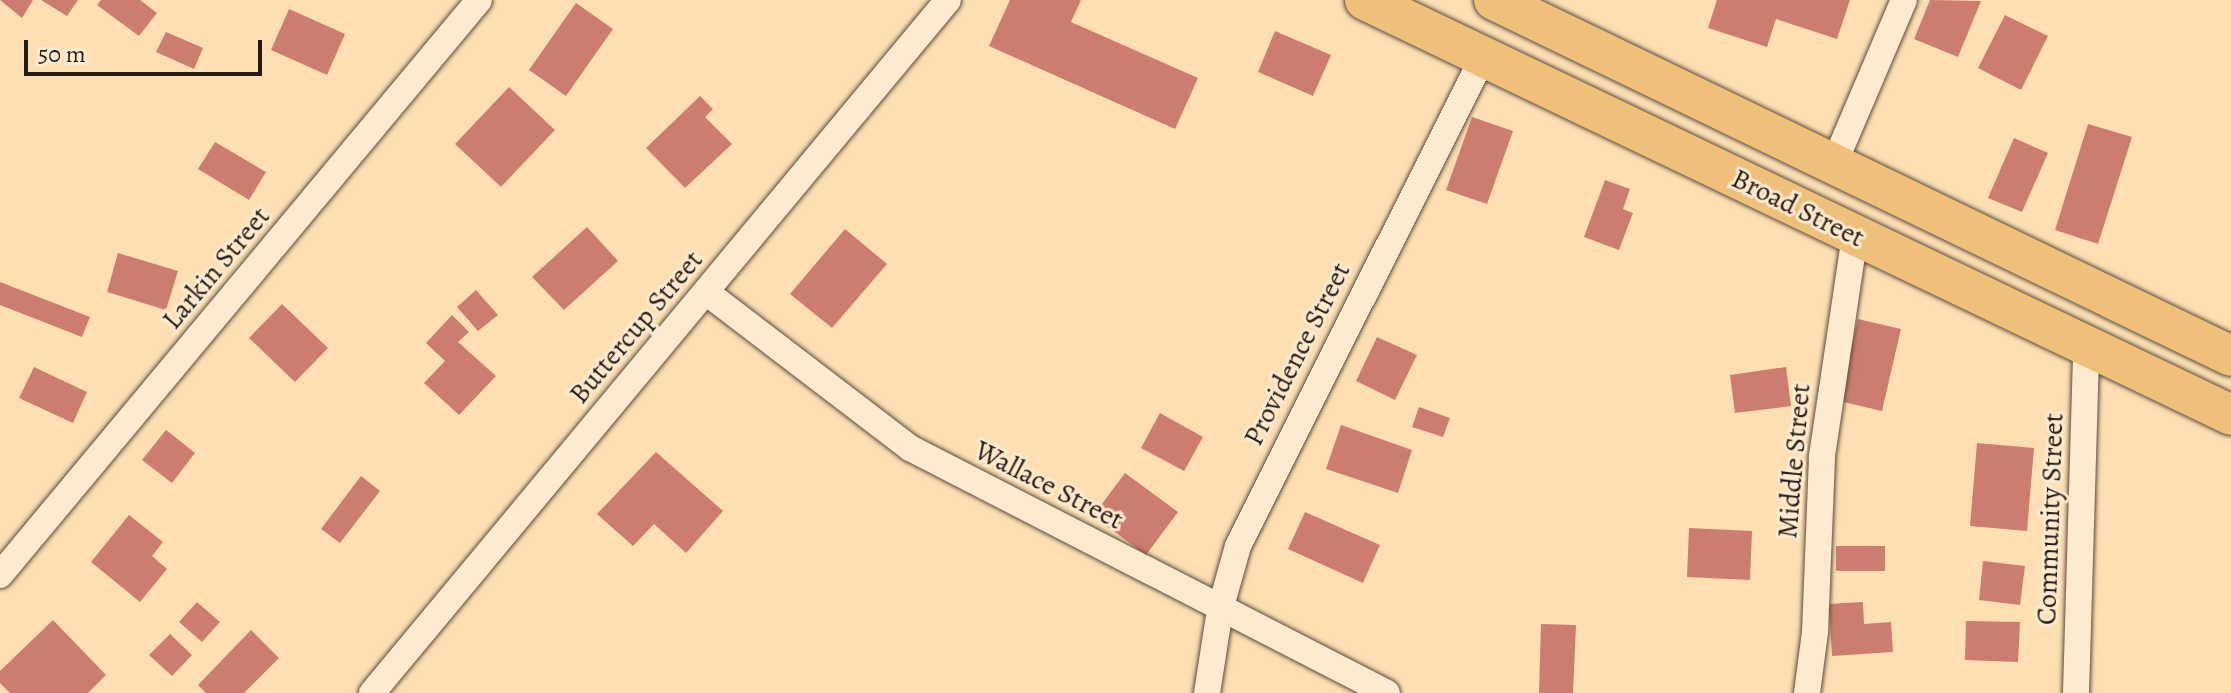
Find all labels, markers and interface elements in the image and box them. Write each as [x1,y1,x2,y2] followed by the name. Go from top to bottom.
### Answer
[28,24,266,74] scale bar
[38,38,86,70] text: 50 m
[1726,161,1870,255] street label: Broad Street
[155,200,277,336] street label: Larkin Street
[562,244,710,410] street label: Buttercup Street
[1236,257,1358,451] street label: Providence Street
[1771,382,1817,540] street label: Middle Street
[2030,412,2070,626] street label: Community Street
[969,433,1129,537] street label: Wallace Street

